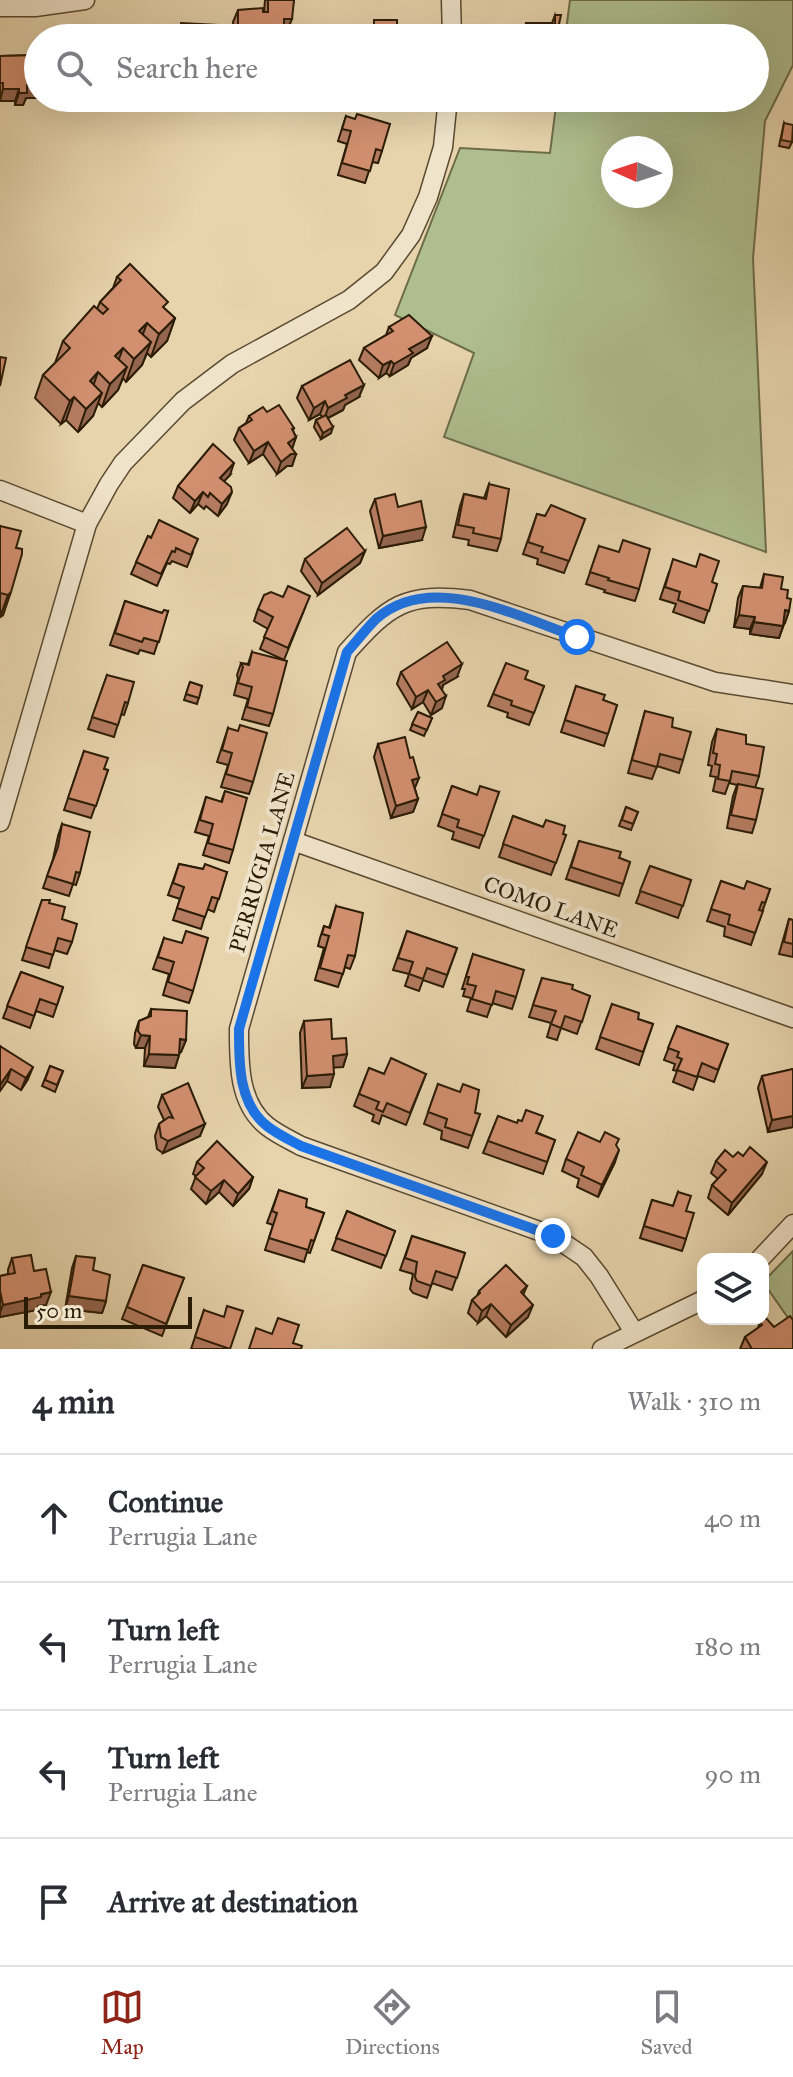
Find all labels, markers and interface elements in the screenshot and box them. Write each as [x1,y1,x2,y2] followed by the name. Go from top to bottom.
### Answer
[24,24,769,112] search box
[52,46,96,90] icon: search
[116,50,258,86] text: Search here
[601,136,673,208] north arrow
[559,619,595,655] route start
[223,768,301,956] street label: PERRUGIA LANE
[480,870,622,944] street label: COMO LANE
[535,1218,571,1254] route end
[697,1253,769,1325] map controls
[697,1253,769,1325] button: layers
[24,1293,192,1329] scale bar
[36,1297,82,1324] text: 50 m
[32,1381,115,1422] text: 4 min
[627,1385,761,1417] text: Walk · 310 m
[108,1484,223,1520] text: Continue
[32,1496,76,1540] icon: ahead
[704,1502,761,1534] text: 40 m
[108,1520,258,1552] text: Perrugia Lane
[108,1612,219,1648] text: Turn left
[32,1624,76,1668] icon: left
[694,1630,761,1662] text: 180 m
[108,1648,258,1680] text: Perrugia Lane
[108,1740,219,1776] text: Turn left
[32,1752,76,1796] icon: left
[704,1758,761,1790] text: 90 m
[108,1776,258,1808] text: Perrugia Lane
[32,1880,76,1924] icon: arrive
[108,1884,358,1920] text: Arrive at destination
[100,1985,144,2060] tab: Map
[345,1985,440,2060] tab: Directions
[640,1985,693,2060] tab: Saved

